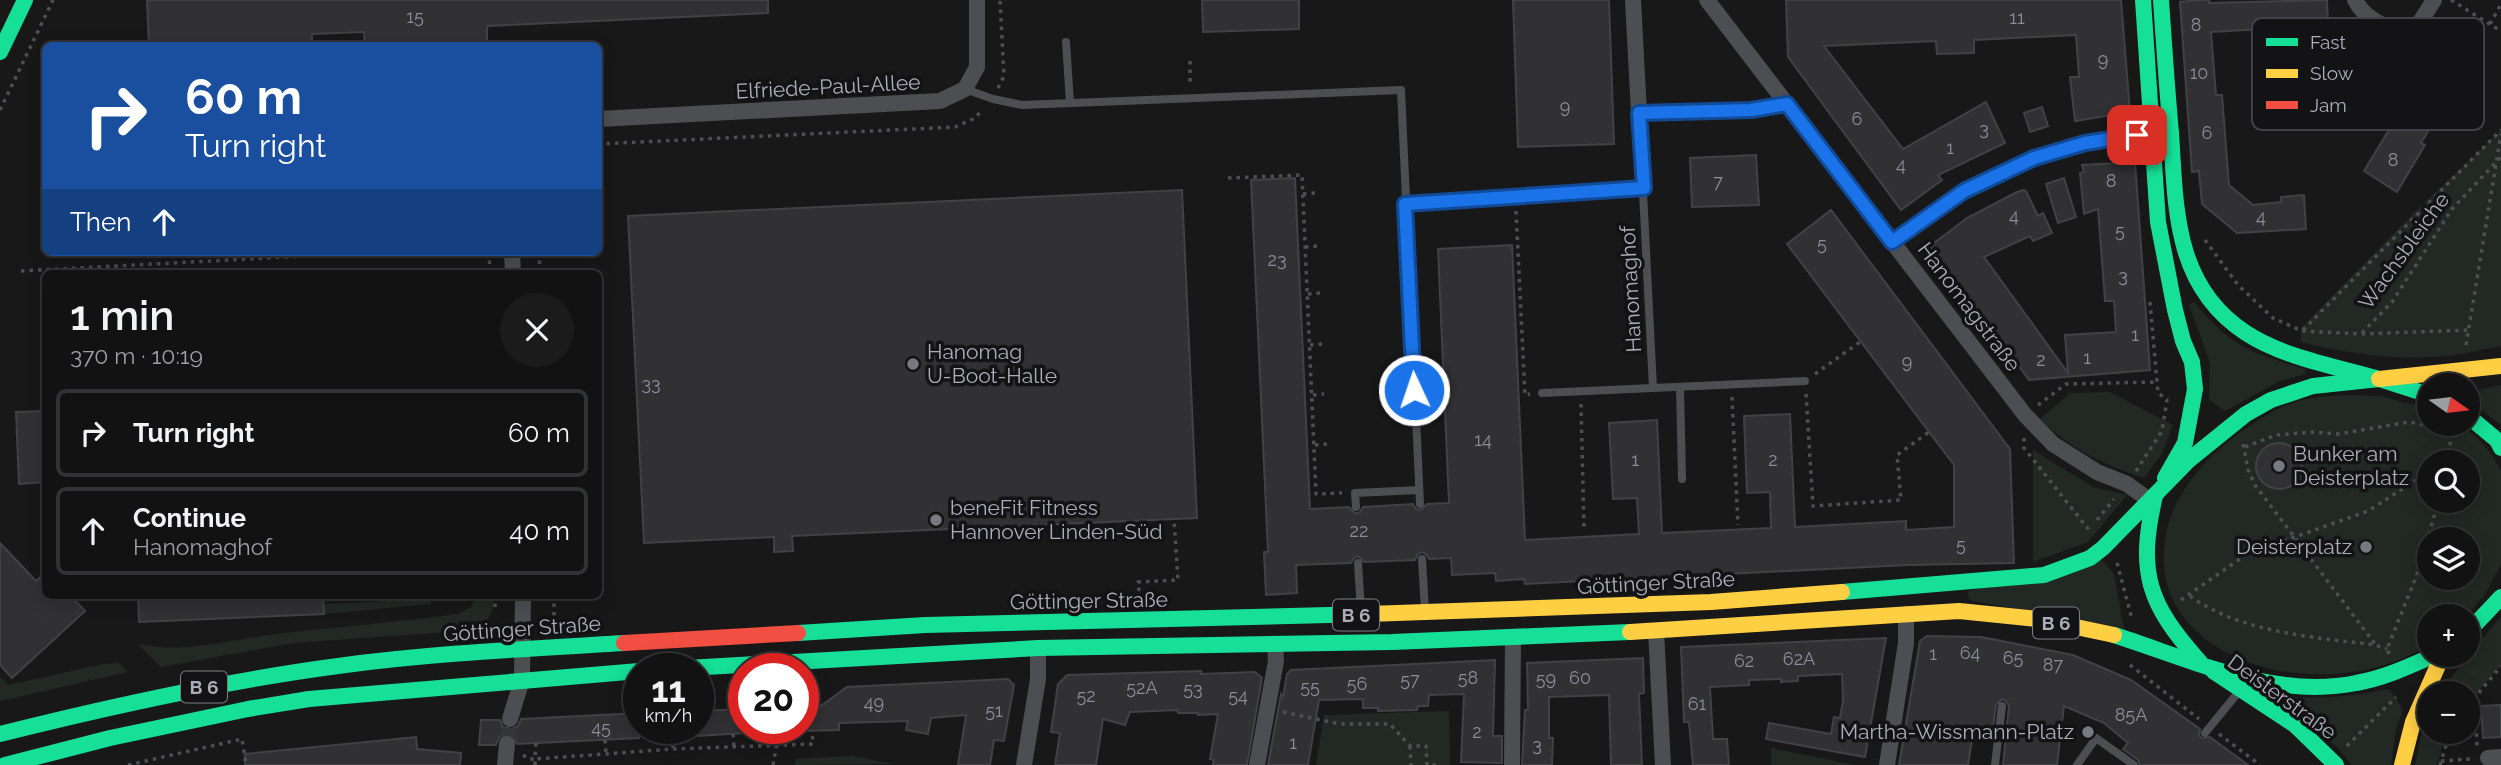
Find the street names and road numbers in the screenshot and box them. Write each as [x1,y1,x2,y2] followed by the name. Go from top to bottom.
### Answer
[735,69,921,104] street label: Elfriede-Paul-Allee
[2353,188,2454,314] street label: Wachsbleiche
[1615,224,1646,353] street label: Hanomaghof
[1913,237,2026,376] street label: Hanomagstraße
[1576,566,1736,599] street label: Göttinger Straße
[1010,587,1168,614] street label: Göttinger Straße
[1333,600,1379,630] road number: B 6
[2033,608,2079,638] road number: B 6
[442,611,602,646] street label: Göttinger Straße
[2223,649,2342,744] street label: Deisterstraße
[181,672,227,702] road number: B 6

